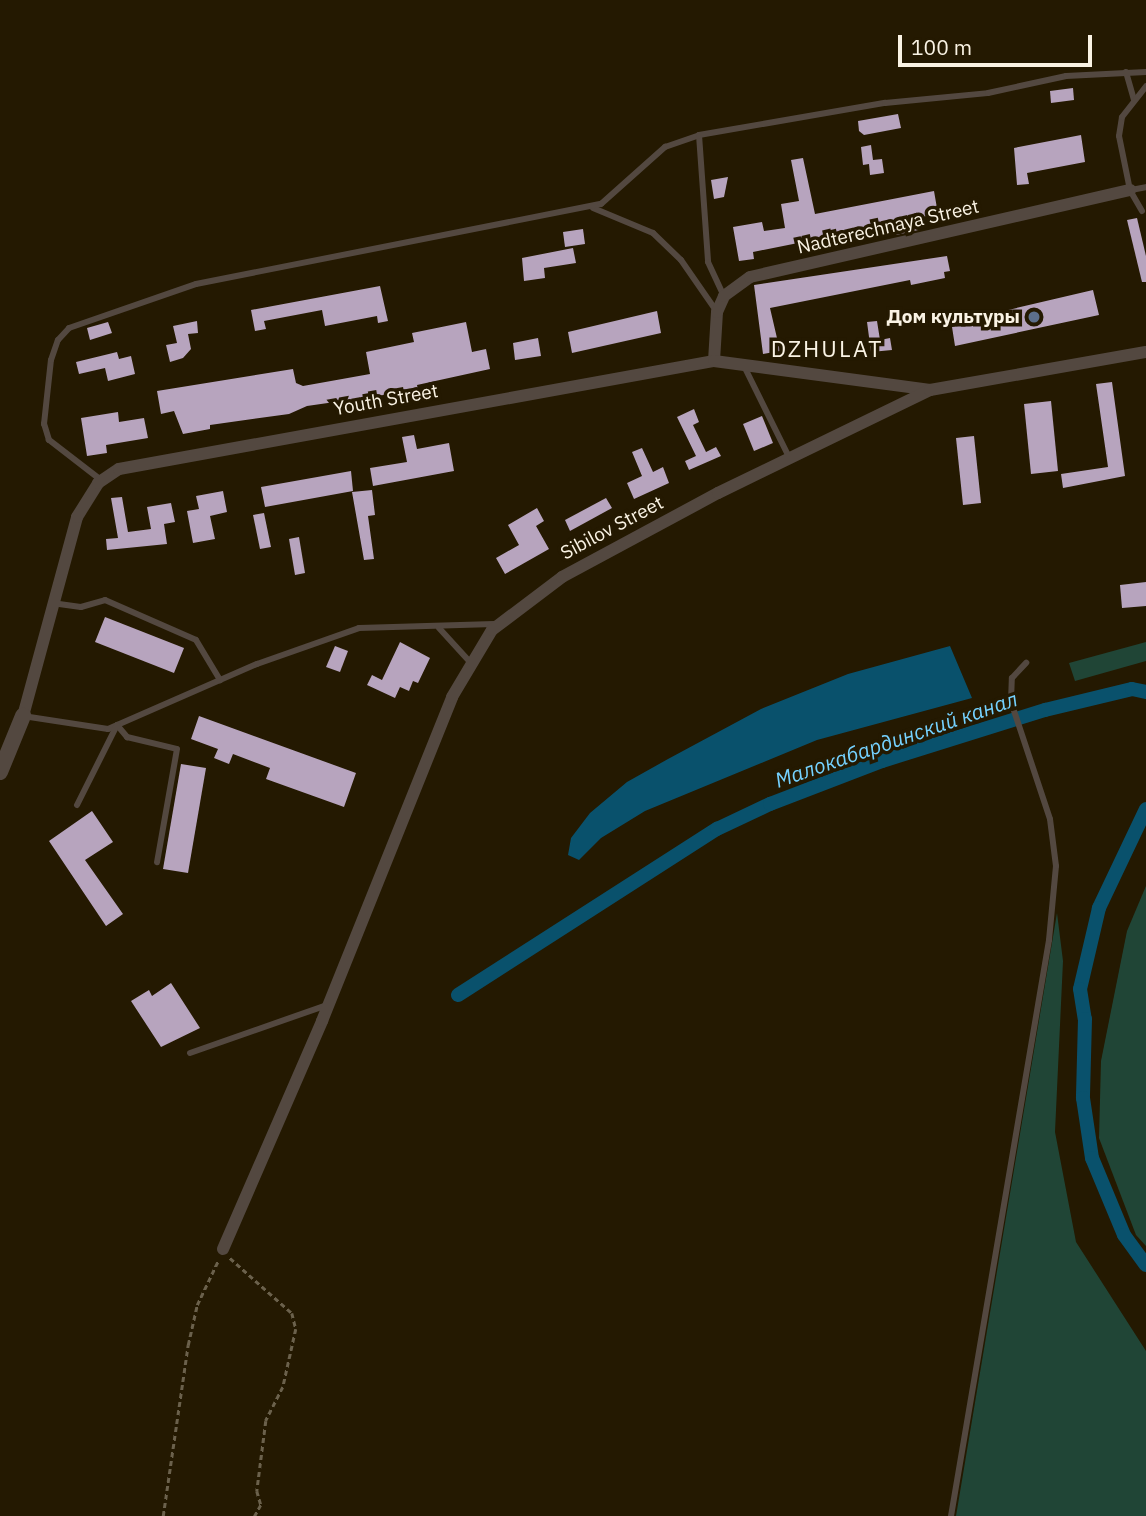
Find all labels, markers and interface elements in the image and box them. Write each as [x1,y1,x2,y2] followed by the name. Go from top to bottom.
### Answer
[901,21,1095,65] scale bar
[911,33,972,61] text: 100 m
[795,195,981,259] street label: Nadterechnaya Street
[887,306,1020,328] place label: Дом культуры
[1026,309,1042,325] marker: Дом культуры
[772,334,882,362] district label: DZHULAT
[332,380,440,420] street label: Youth Street
[557,491,667,565] street label: Sibilov Street
[771,686,1021,792] water label: Малокабардинский канал

